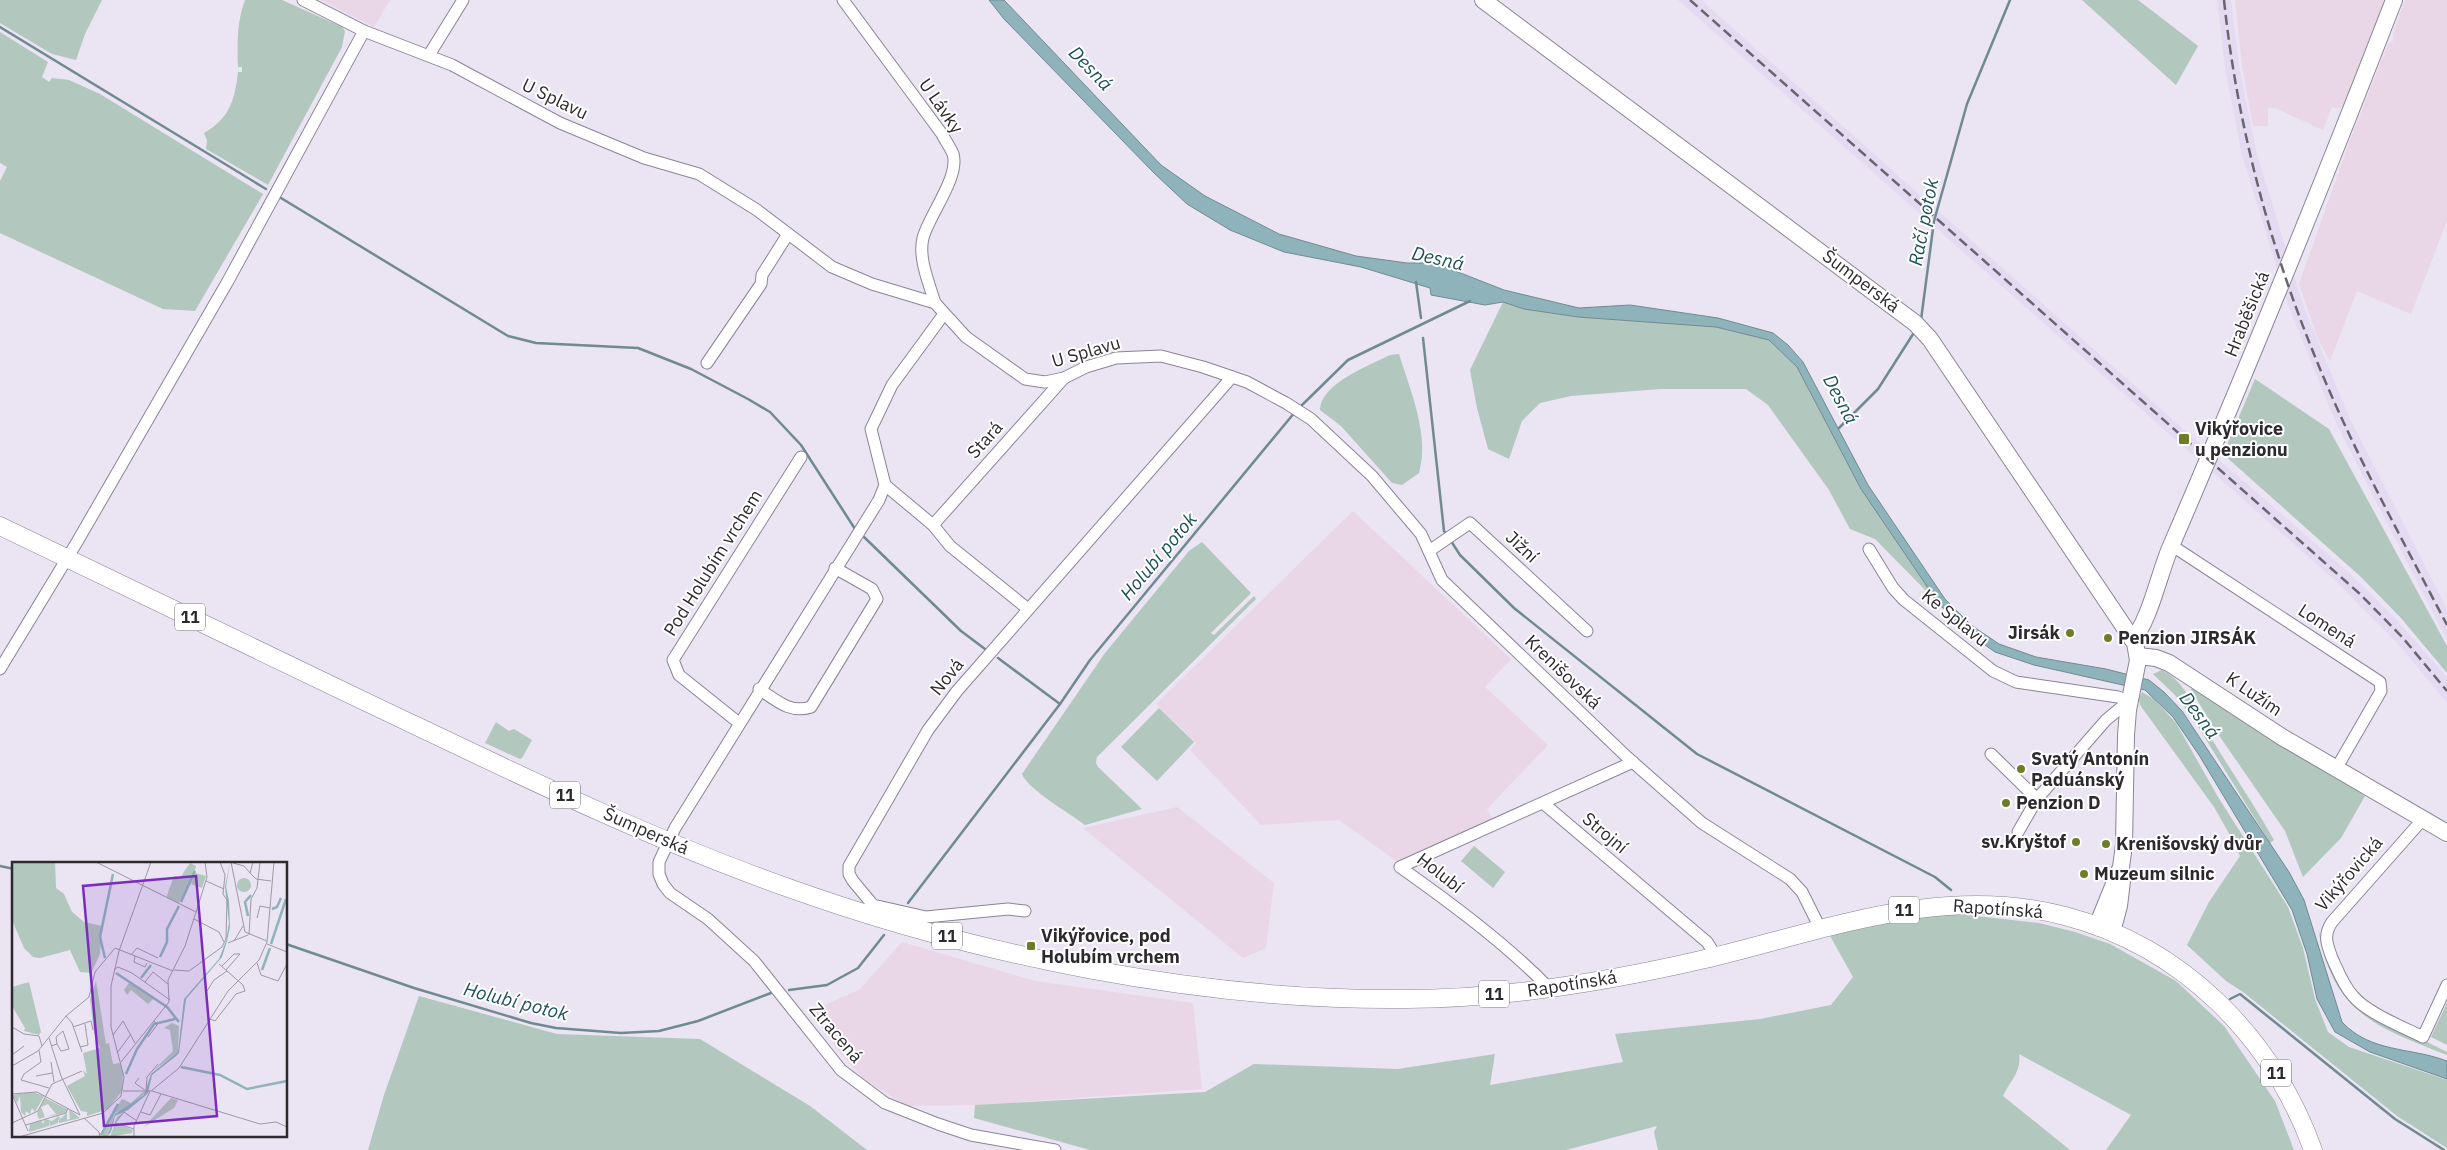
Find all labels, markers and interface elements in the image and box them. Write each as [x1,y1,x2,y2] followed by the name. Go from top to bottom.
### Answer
[1064,41,1118,95] water label: Desná
[518,73,592,124] street label: U Splavu
[914,74,969,138] street label: U Lávky
[1903,175,1943,268] water label: Račí potok
[1410,240,1466,276] water label: Desná
[1818,243,1906,317] street label: Šumperská
[2219,267,2274,360] street label: Hraběšická
[1049,331,1123,372] street label: U Splavu
[1818,370,1864,428] water label: Desná
[962,416,1008,463] street label: Stará
[2195,417,2288,461] place label: Vikýřovice u penzionu
[2177,432,2191,446] marker: Vikýřovice u penzionu
[658,485,767,640] street label: Pod Holubím vrchem
[1114,506,1202,605] water label: Holubí potok
[1501,526,1544,568] street label: Jižní
[1917,584,1993,652] street label: Ke Splavu
[2294,598,2361,653] street label: Lomená
[175,604,205,630] road number: 11
[2008,621,2061,644] place label: Jirsák
[2118,625,2256,649] place label: Penzion JIRSÁK
[2064,627,2076,639] marker: Jirsák
[1520,629,1607,714] street label: Krenišovská
[2102,632,2114,644] marker: Penzion JIRSÁK
[925,653,969,700] street label: Nová
[2222,666,2287,721] street label: K Lužím
[2175,687,2225,743] water label: Desná
[2031,747,2149,791] place label: Svatý Antonín Paduánský
[2015,763,2027,775] marker: Svatý Antonín Paduánský
[550,782,580,808] road number: 11
[2016,791,2100,814] place label: Penzion D
[2000,797,2012,809] marker: Penzion D
[600,801,693,860] street label: Šumperská
[1578,807,1633,859] street label: Strojní
[1981,830,2066,853] place label: sv.Kryštof
[2310,831,2388,916] street label: Vikýřovická
[2116,832,2262,855] place label: Krenišovský dvůr
[2070,836,2082,848] marker: sv.Kryštof
[2100,838,2112,850] marker: Krenišovský dvůr
[1412,847,1469,898] street label: Holubí
[12,862,288,1138] inset map
[2094,862,2215,885] place label: Muzeum silnic
[2078,868,2090,880] marker: Muzeum silnic
[1952,894,2044,923] street label: Rapotínská
[1889,896,1919,924] road number: 11
[932,922,962,949] road number: 11
[1041,924,1180,968] place label: Vikýřovice, pod Holubím vrchem
[1025,940,1037,952] marker: Vikýřovice, pod Holubím vrchem
[1526,965,1619,1002] street label: Rapotínská
[461,976,572,1026] water label: Holubí potok
[1479,981,1509,1008] road number: 11
[805,998,868,1068] street label: Ztracená
[2261,1060,2291,1086] road number: 11

